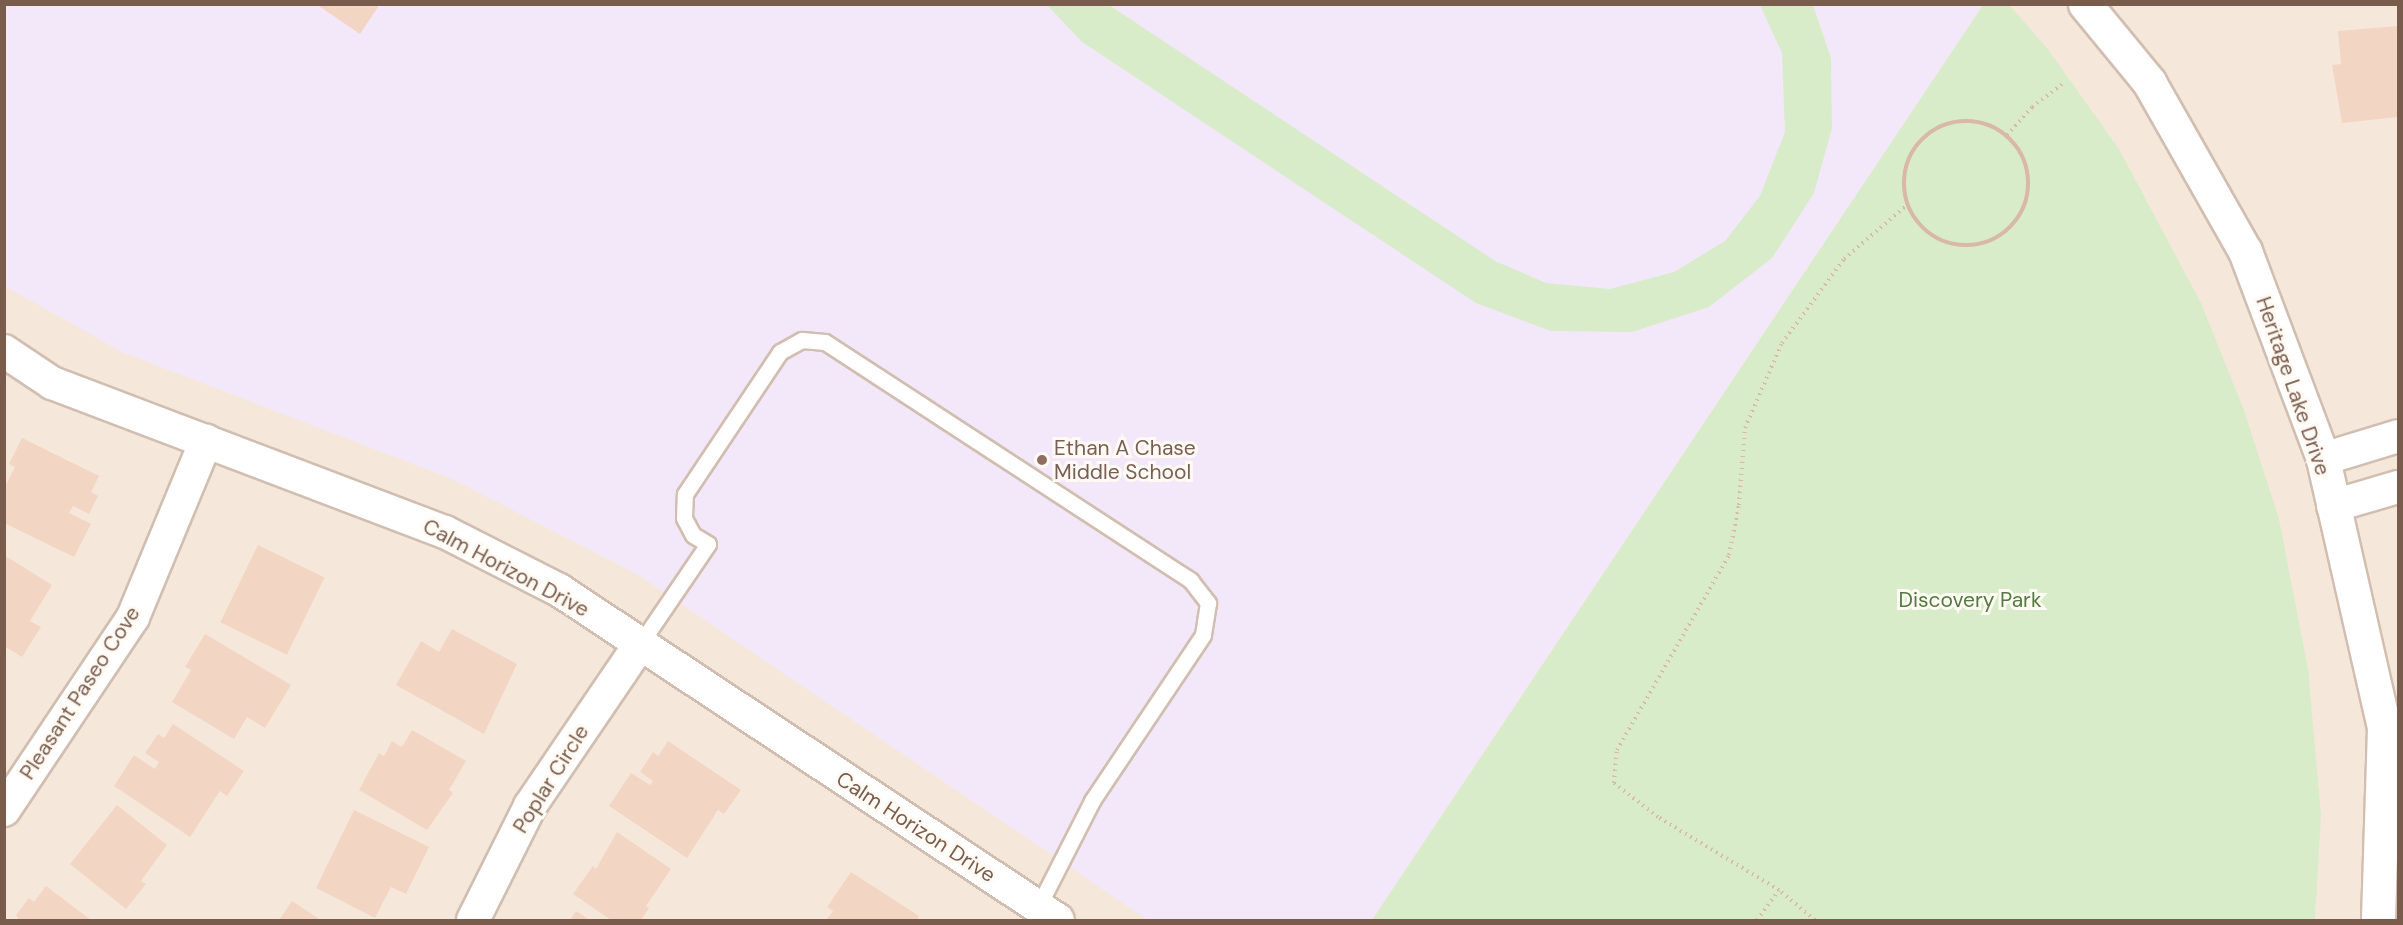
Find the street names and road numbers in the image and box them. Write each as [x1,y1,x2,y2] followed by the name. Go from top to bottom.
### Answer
[2251,293,2335,479] street label: Heritage Lake Drive
[419,514,593,622] street label: Calm Horizon Drive
[15,602,145,784] street label: Pleasant Paseo Cove
[508,720,594,838] street label: Poplar Circle
[832,766,1000,888] street label: Calm Horizon Drive

